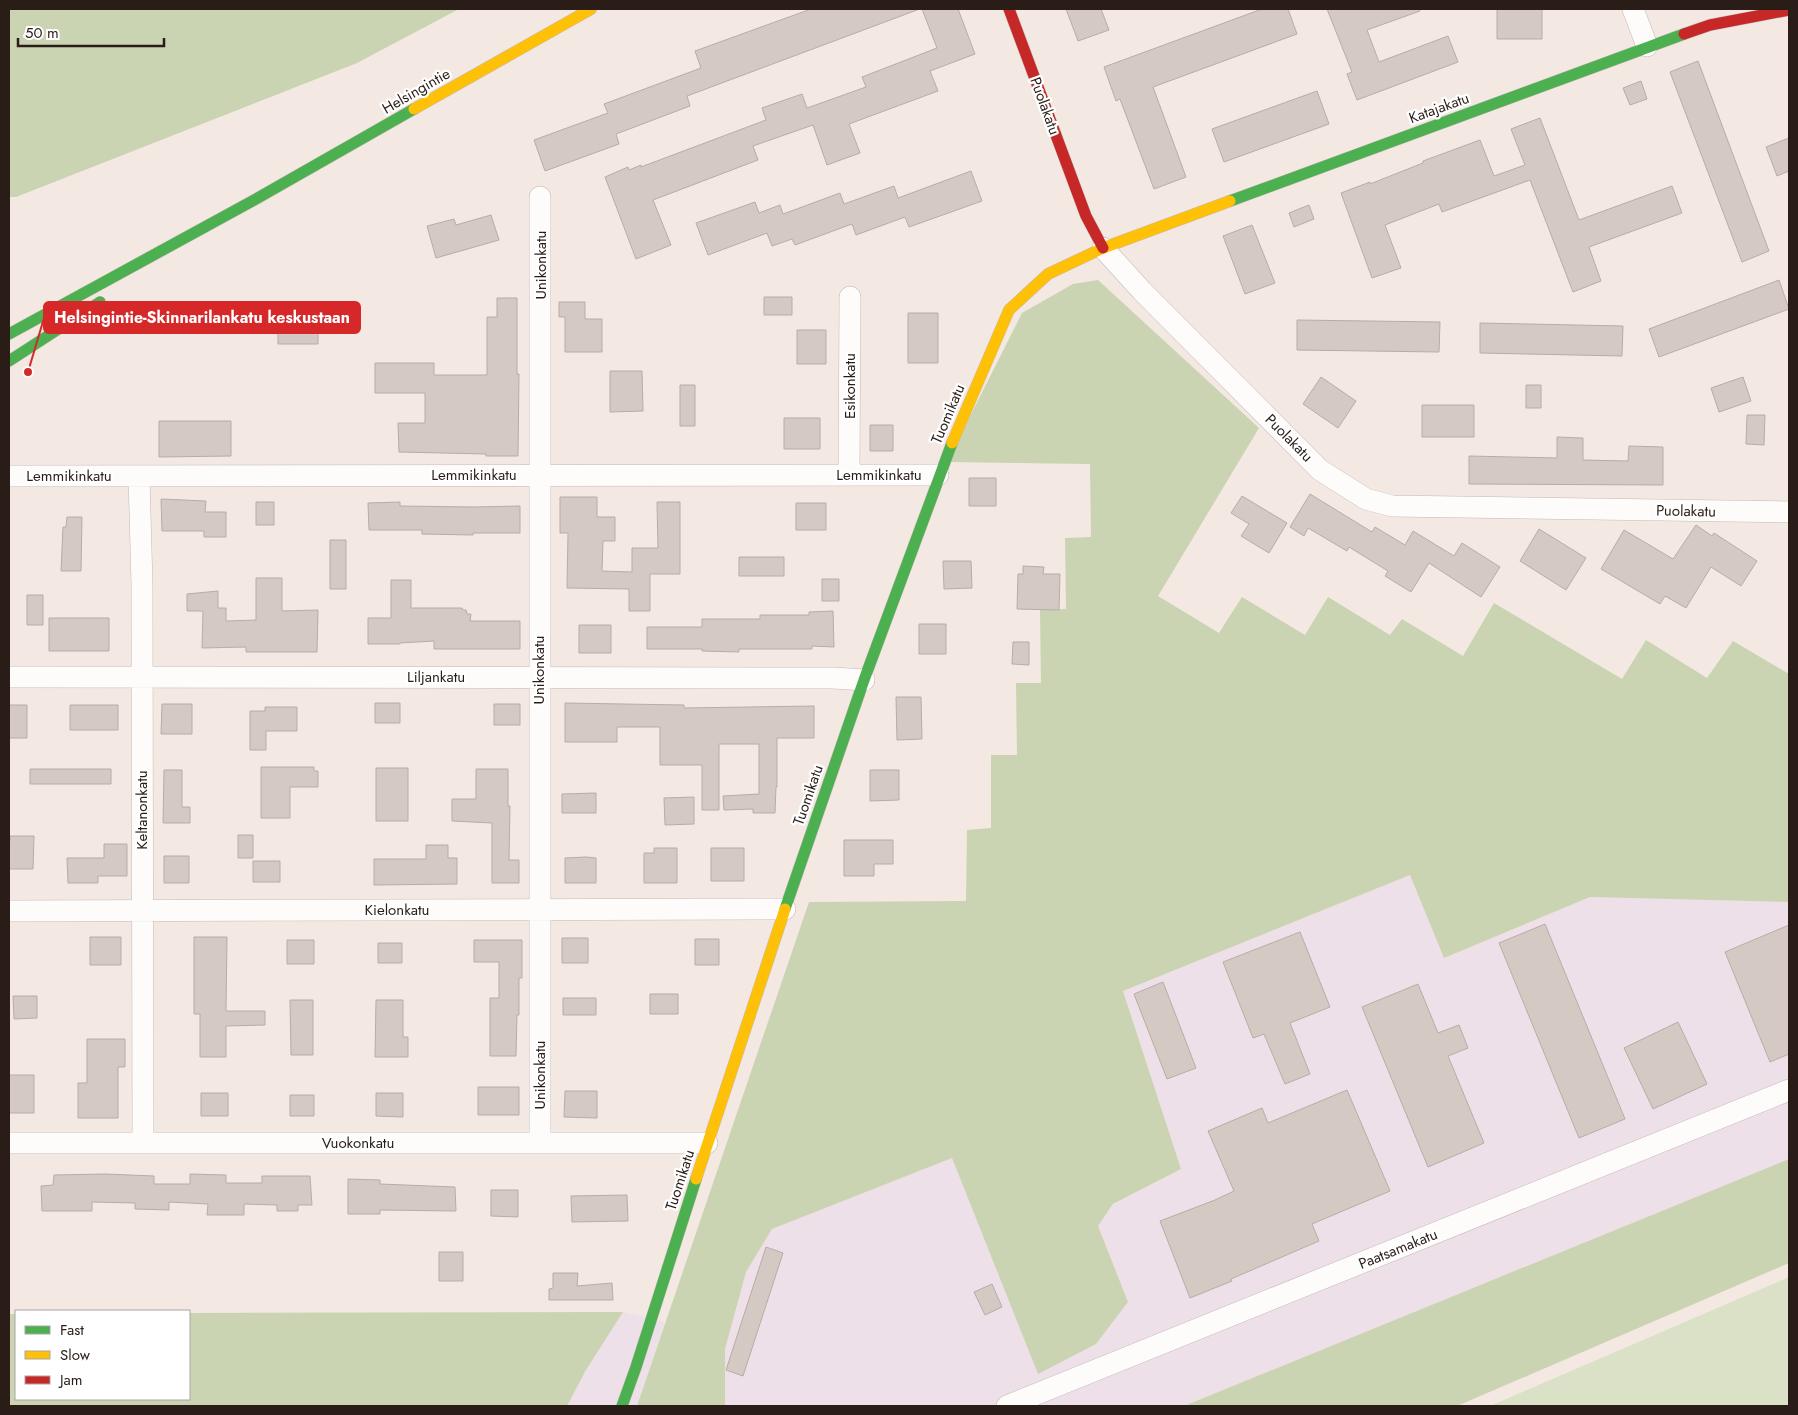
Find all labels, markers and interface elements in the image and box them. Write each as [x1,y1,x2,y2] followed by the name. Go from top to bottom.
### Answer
[18,15,164,47] scale bar
[25,22,59,44] text: 50 m
[378,63,454,119] street label: Helsingintie
[1024,74,1066,138] street label: Puolakatu
[1406,87,1472,129] street label: Katajakatu
[530,231,552,299] street label: Unikonkatu
[44,302,360,333] callout: Helsingintie-Skinnarilankatu keskustaan
[54,306,350,329] text: Helsingintie-Skinnarilankatu keskustaan
[839,353,861,419] street label: Esikonkatu
[926,381,970,447] street label: Tuomikatu
[1260,409,1318,467] street label: Puolakatu
[431,464,517,486] street label: Lemmikinkatu
[836,464,922,486] street label: Lemmikinkatu
[26,465,112,487] street label: Lemmikinkatu
[1656,499,1716,523] street label: Puolakatu
[528,636,550,704] street label: Unikonkatu
[407,666,465,688] street label: Liljankatu
[787,762,829,828] street label: Tuomikatu
[131,770,153,850] street label: Keltanonkatu
[365,899,429,921] street label: Kielonkatu
[529,1041,551,1109] street label: Unikonkatu
[322,1132,394,1154] street label: Vuokonkatu
[660,1147,700,1213] street label: Tuomikatu
[1355,1223,1441,1275] street label: Paatsamakatu
[15,1310,190,1400] legend
[60,1319,84,1341] text: Fast
[60,1344,91,1366] text: Slow
[58,1369,83,1391] text: Jam

